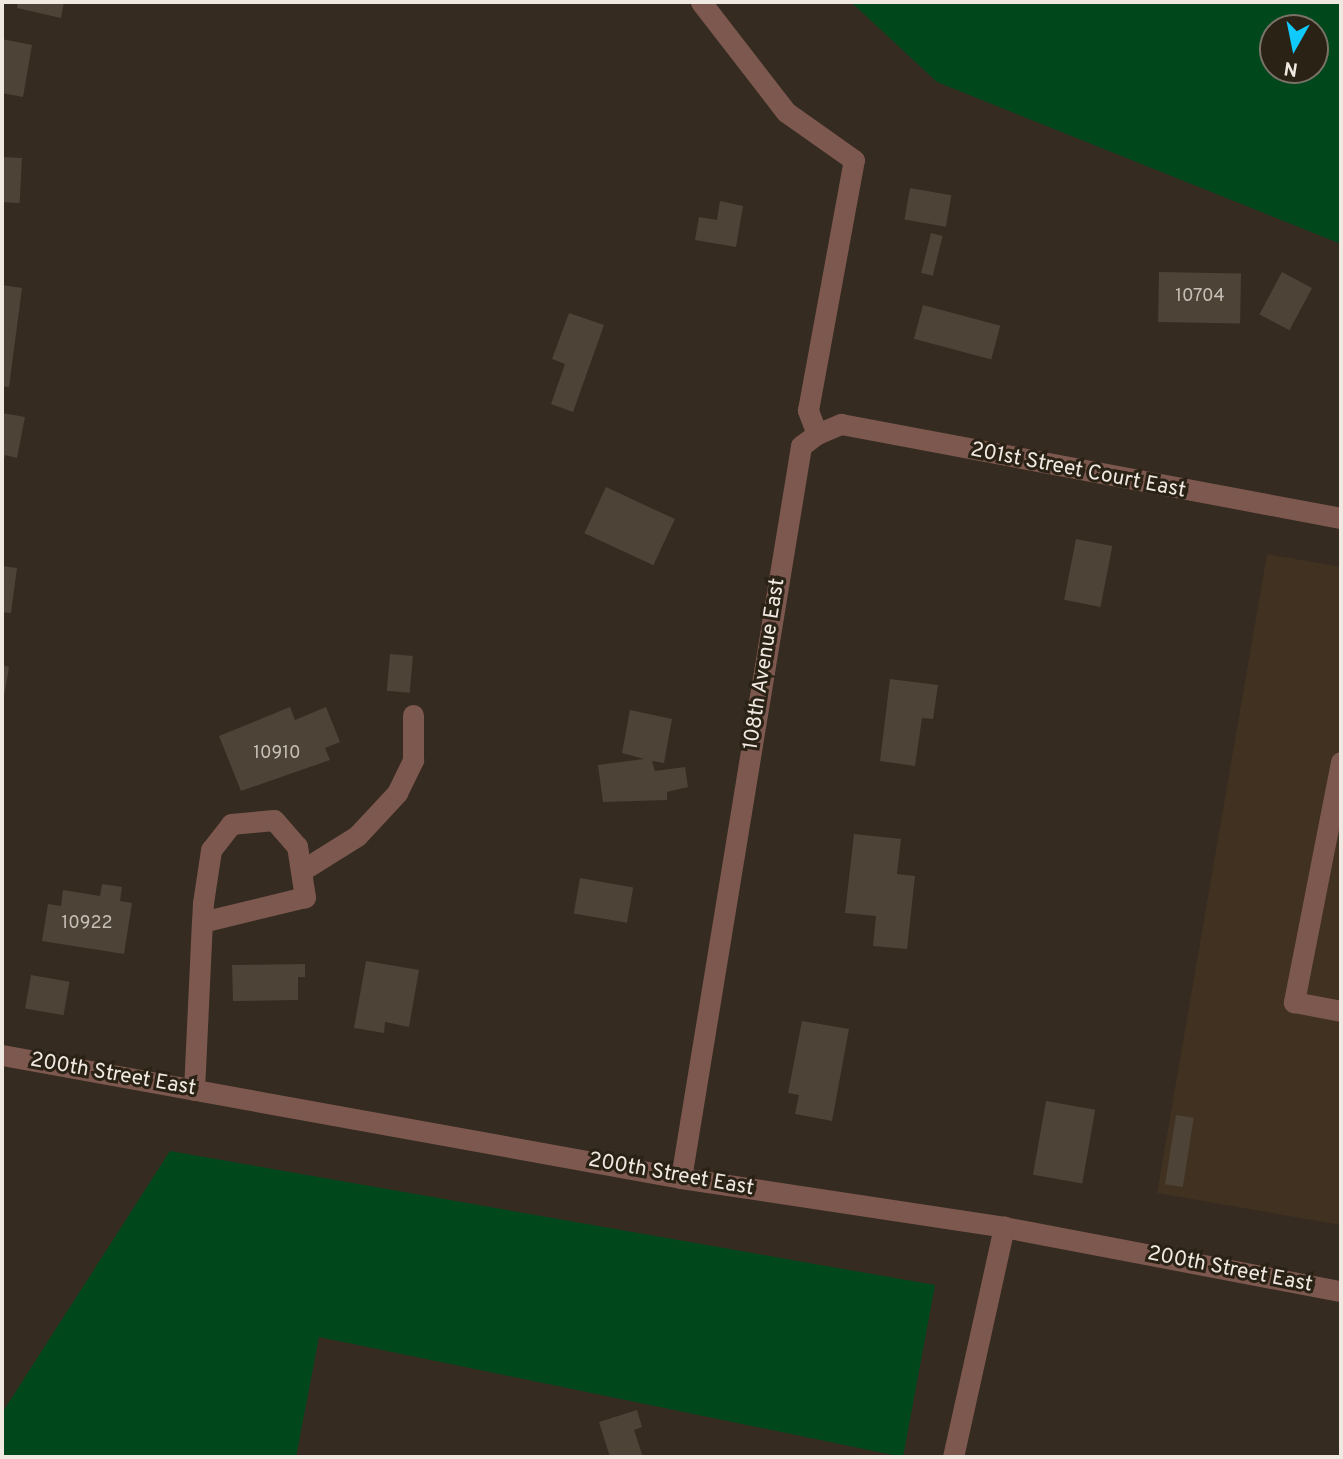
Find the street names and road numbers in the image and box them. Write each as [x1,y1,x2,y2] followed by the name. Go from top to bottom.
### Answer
[968,438,1188,504] street label: 201st Street Court East
[739,576,791,752] street label: 108th Avenue East
[28,1048,198,1102] street label: 200th Street East
[586,1148,756,1202] street label: 200th Street East
[1145,1242,1315,1298] street label: 200th Street East

